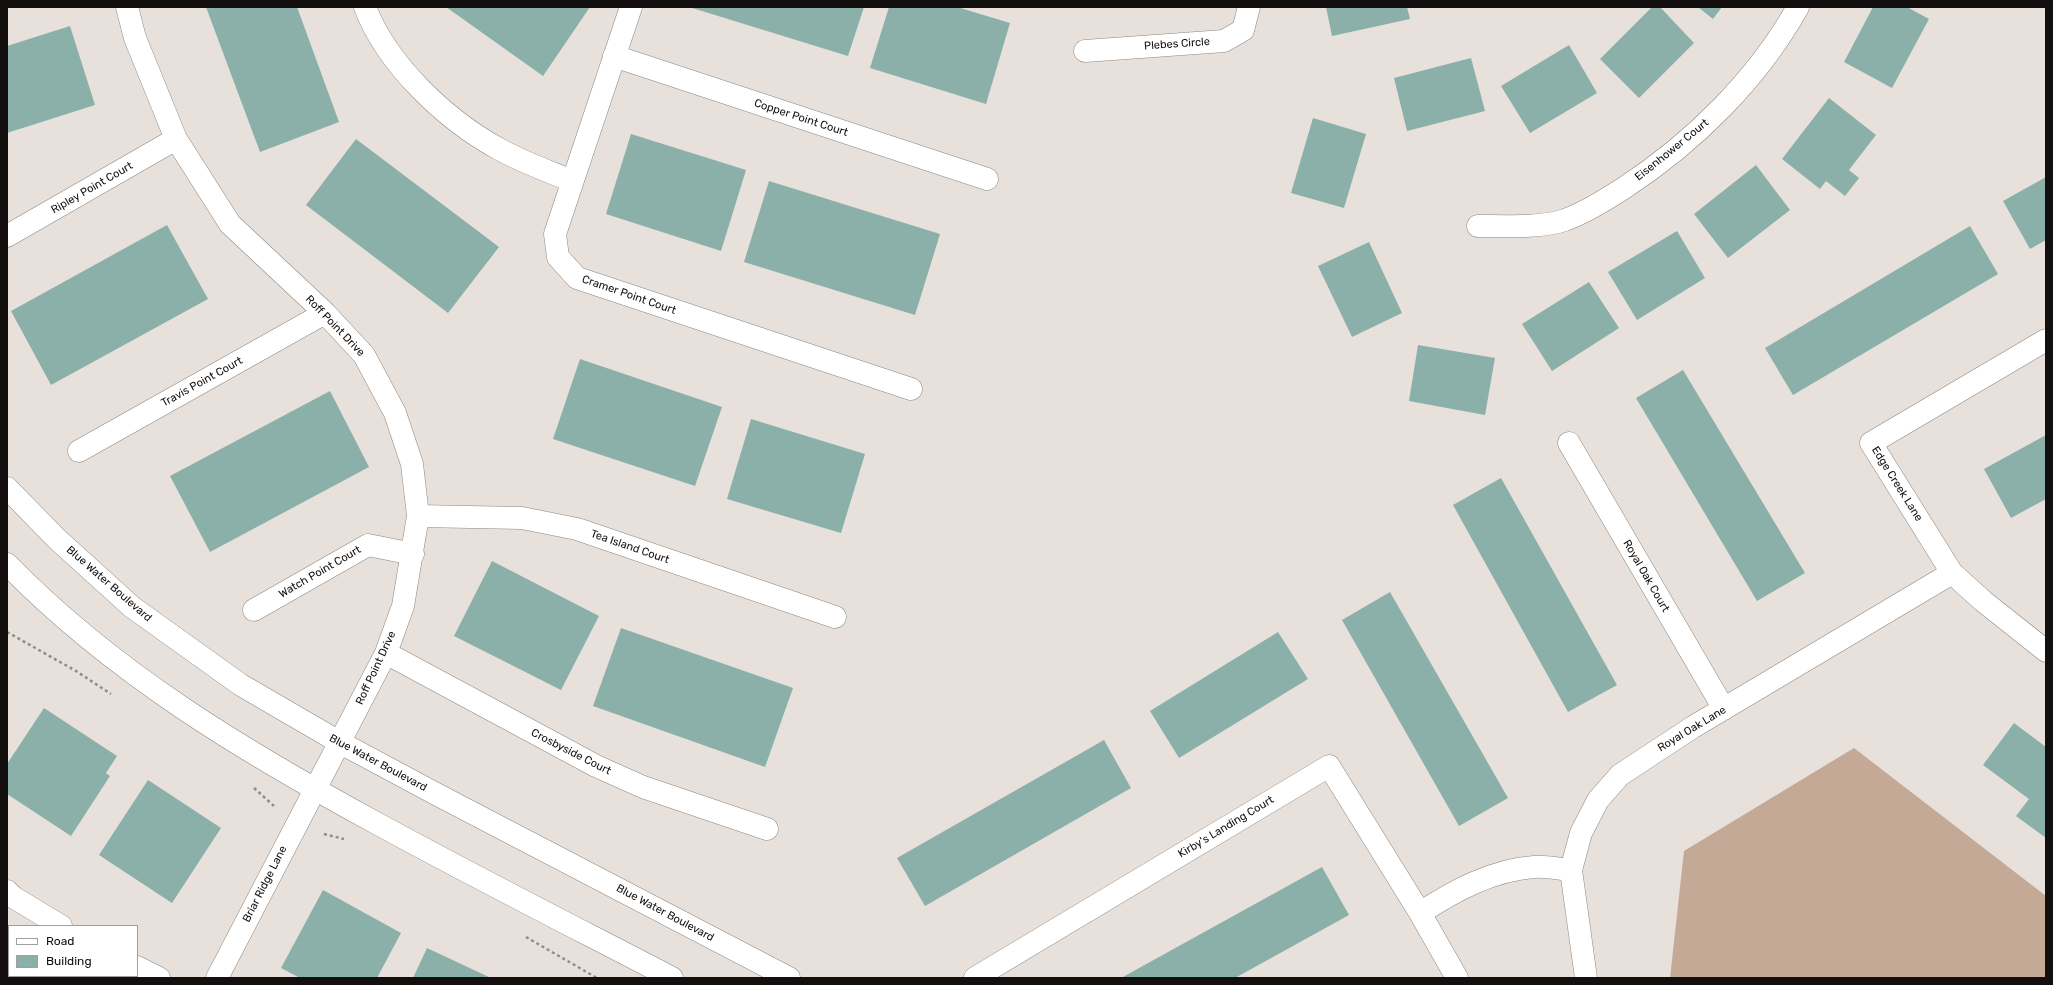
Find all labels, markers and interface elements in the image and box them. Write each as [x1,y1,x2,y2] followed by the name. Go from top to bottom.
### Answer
[1144,35,1210,53] street label: Plebes Circle
[752,97,850,139] street label: Copper Point Court
[1632,116,1712,184] street label: Eisenhower Court
[49,159,135,217] street label: Ripley Point Court
[580,273,678,317] street label: Cramer Point Court
[303,293,367,359] street label: Roff Point Drive
[159,354,245,410] street label: Travis Point Court
[1869,444,1925,524] street label: Edge Creek Lane
[589,527,671,567] street label: Tea Island Court
[1620,538,1672,614] street label: Royal Oak Court
[64,543,154,625] street label: Blue Water Boulevard
[277,543,363,601] street label: Watch Point Court
[353,629,399,707] street label: Roff Point Drive
[1655,703,1729,755] street label: Royal Oak Lane
[529,726,613,778] street label: Crosbyside Court
[327,732,429,794] street label: Blue Water Boulevard
[1176,793,1276,861] street label: Kirby's Landing Court
[240,844,290,924] street label: Briar Ridge Lane
[614,882,716,944] street label: Blue Water Boulevard
[8,925,138,977] legend
[46,934,74,948] text: Road
[46,954,92,968] text: Building

